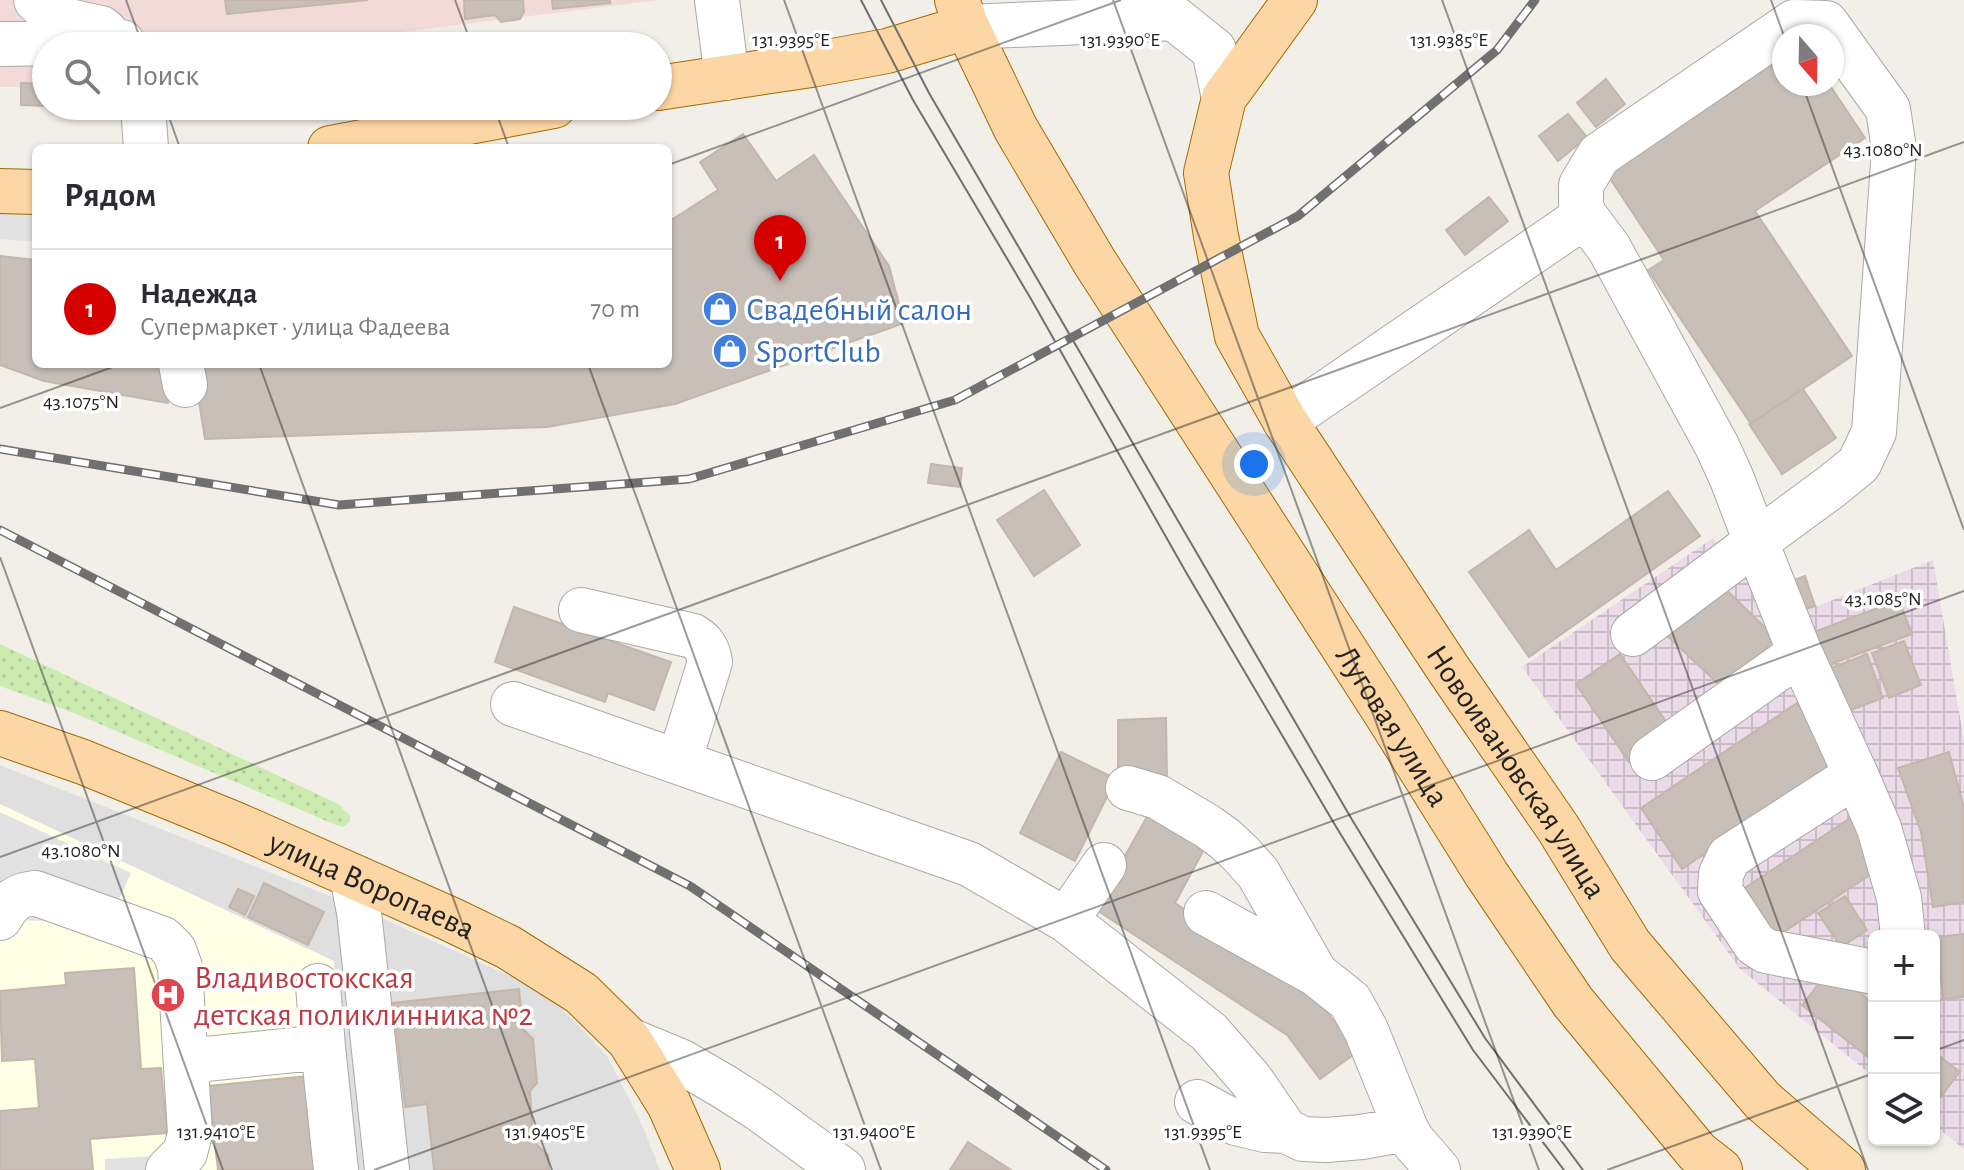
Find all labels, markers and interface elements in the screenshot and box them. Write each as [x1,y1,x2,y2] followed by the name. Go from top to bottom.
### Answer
[1772,24,1844,96] north arrow
[752,30,830,50] text: 131.9395°E
[1080,30,1160,50] text: 131.9390°E
[1410,30,1488,50] text: 131.9385°E
[32,32,672,120] search box
[60,54,104,98] icon: search
[124,61,199,91] text: Поиск
[1843,140,1923,160] text: 43.1080°N
[64,179,156,213] text: Рядом
[754,215,806,281] pin: 1
[140,279,257,309] text: Надежда
[701,290,739,328] shop icon: Свадебный салон
[746,294,972,326] place label: Свадебный салон
[85,296,95,322] text: 1
[590,296,640,322] text: 70 m
[140,314,450,340] text: Супермаркет · улица Фадеева
[711,332,749,370] shop icon: SportClub
[756,336,881,368] place label: SportClub
[43,392,119,412] text: 43.1075°N
[1234,444,1274,484] your location
[1844,589,1922,609] text: 43.1085°N
[1420,639,1612,904] street label: Новоивановская улица
[1330,640,1455,812] street label: Луговая улица
[263,826,480,945] street label: улица Воропаева
[41,841,121,861] text: 43.1080°N
[1868,930,1940,1146] map controls
[1868,930,1940,1002] button: +
[194,962,533,1031] place label: Владивостокская детская поликлинника №2
[149,976,187,1014] hospital icon: Владивостокская детская поликлинника №2
[1868,1002,1940,1074] button: −
[1868,1074,1940,1146] button: layers
[177,1122,256,1142] text: 131.9410°E
[505,1122,585,1142] text: 131.9405°E
[833,1122,915,1142] text: 131.9400°E
[1164,1122,1242,1142] text: 131.9395°E
[1492,1122,1572,1142] text: 131.9390°E

